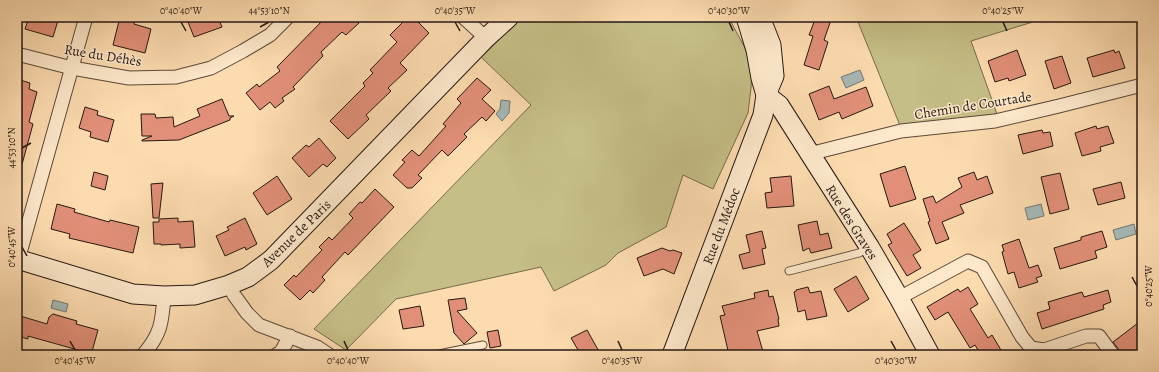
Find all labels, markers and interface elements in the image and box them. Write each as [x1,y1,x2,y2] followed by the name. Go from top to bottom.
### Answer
[160,4,203,17] text: 0°40'40"W
[248,4,290,17] text: 44°53'10"N
[435,4,476,17] text: 0°40'35"W
[708,4,751,17] text: 0°40'30"W
[982,4,1024,17] text: 0°40'25"W
[63,40,143,71] street label: Rue du Déhès
[913,87,1033,124] street label: Chemin de Courtade
[5,127,18,169] text: 44°53'10"N
[821,181,882,264] street label: Rue des Graves
[698,185,745,267] street label: Rue du Médoc
[257,195,335,272] street label: Avenue de Paris
[5,226,18,268] text: 0°40'45"W
[1142,265,1155,307] text: 0°40'25"W
[54,354,96,367] text: 0°40'45"W
[327,354,370,367] text: 0°40'40"W
[602,354,643,367] text: 0°40'35"W
[875,354,918,367] text: 0°40'30"W

